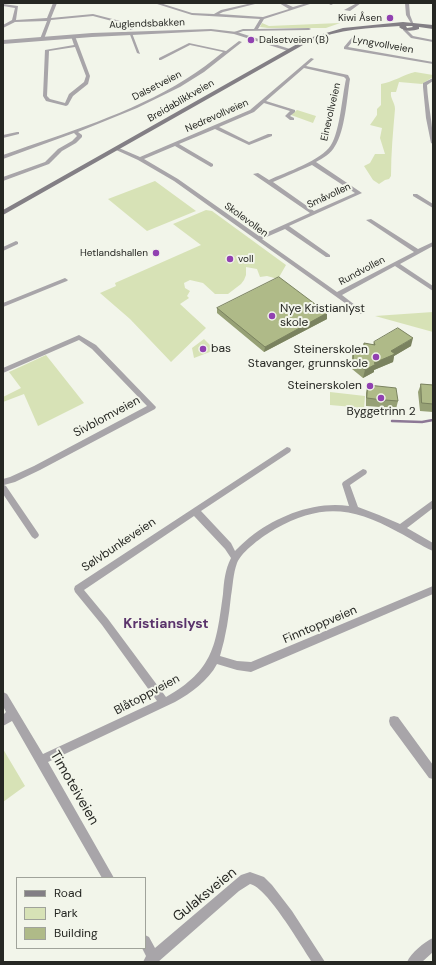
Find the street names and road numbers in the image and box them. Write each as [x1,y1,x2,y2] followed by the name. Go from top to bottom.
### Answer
[109,17,185,31] street label: Auglendsbakken
[352,34,414,56] street label: Lyngvollveien
[130,69,184,103] street label: Dalsetveien
[146,77,216,125] street label: Breidablikkveien
[318,82,344,142] street label: Einevollveien
[184,97,250,135] street label: Nedrevollveien
[305,181,353,211] street label: Småvollen
[222,200,270,240] street label: Skolevollen
[337,254,387,288] street label: Rundvollen
[71,393,143,441] street label: Sivblomveien
[79,515,159,575] street label: Sølvbunkeveien
[281,603,359,647] street label: Finntoppveien
[112,672,182,718] street label: Blåtoppveien
[46,748,102,828] street label: Timoteiveien
[170,864,240,926] street label: Gulaksveien

